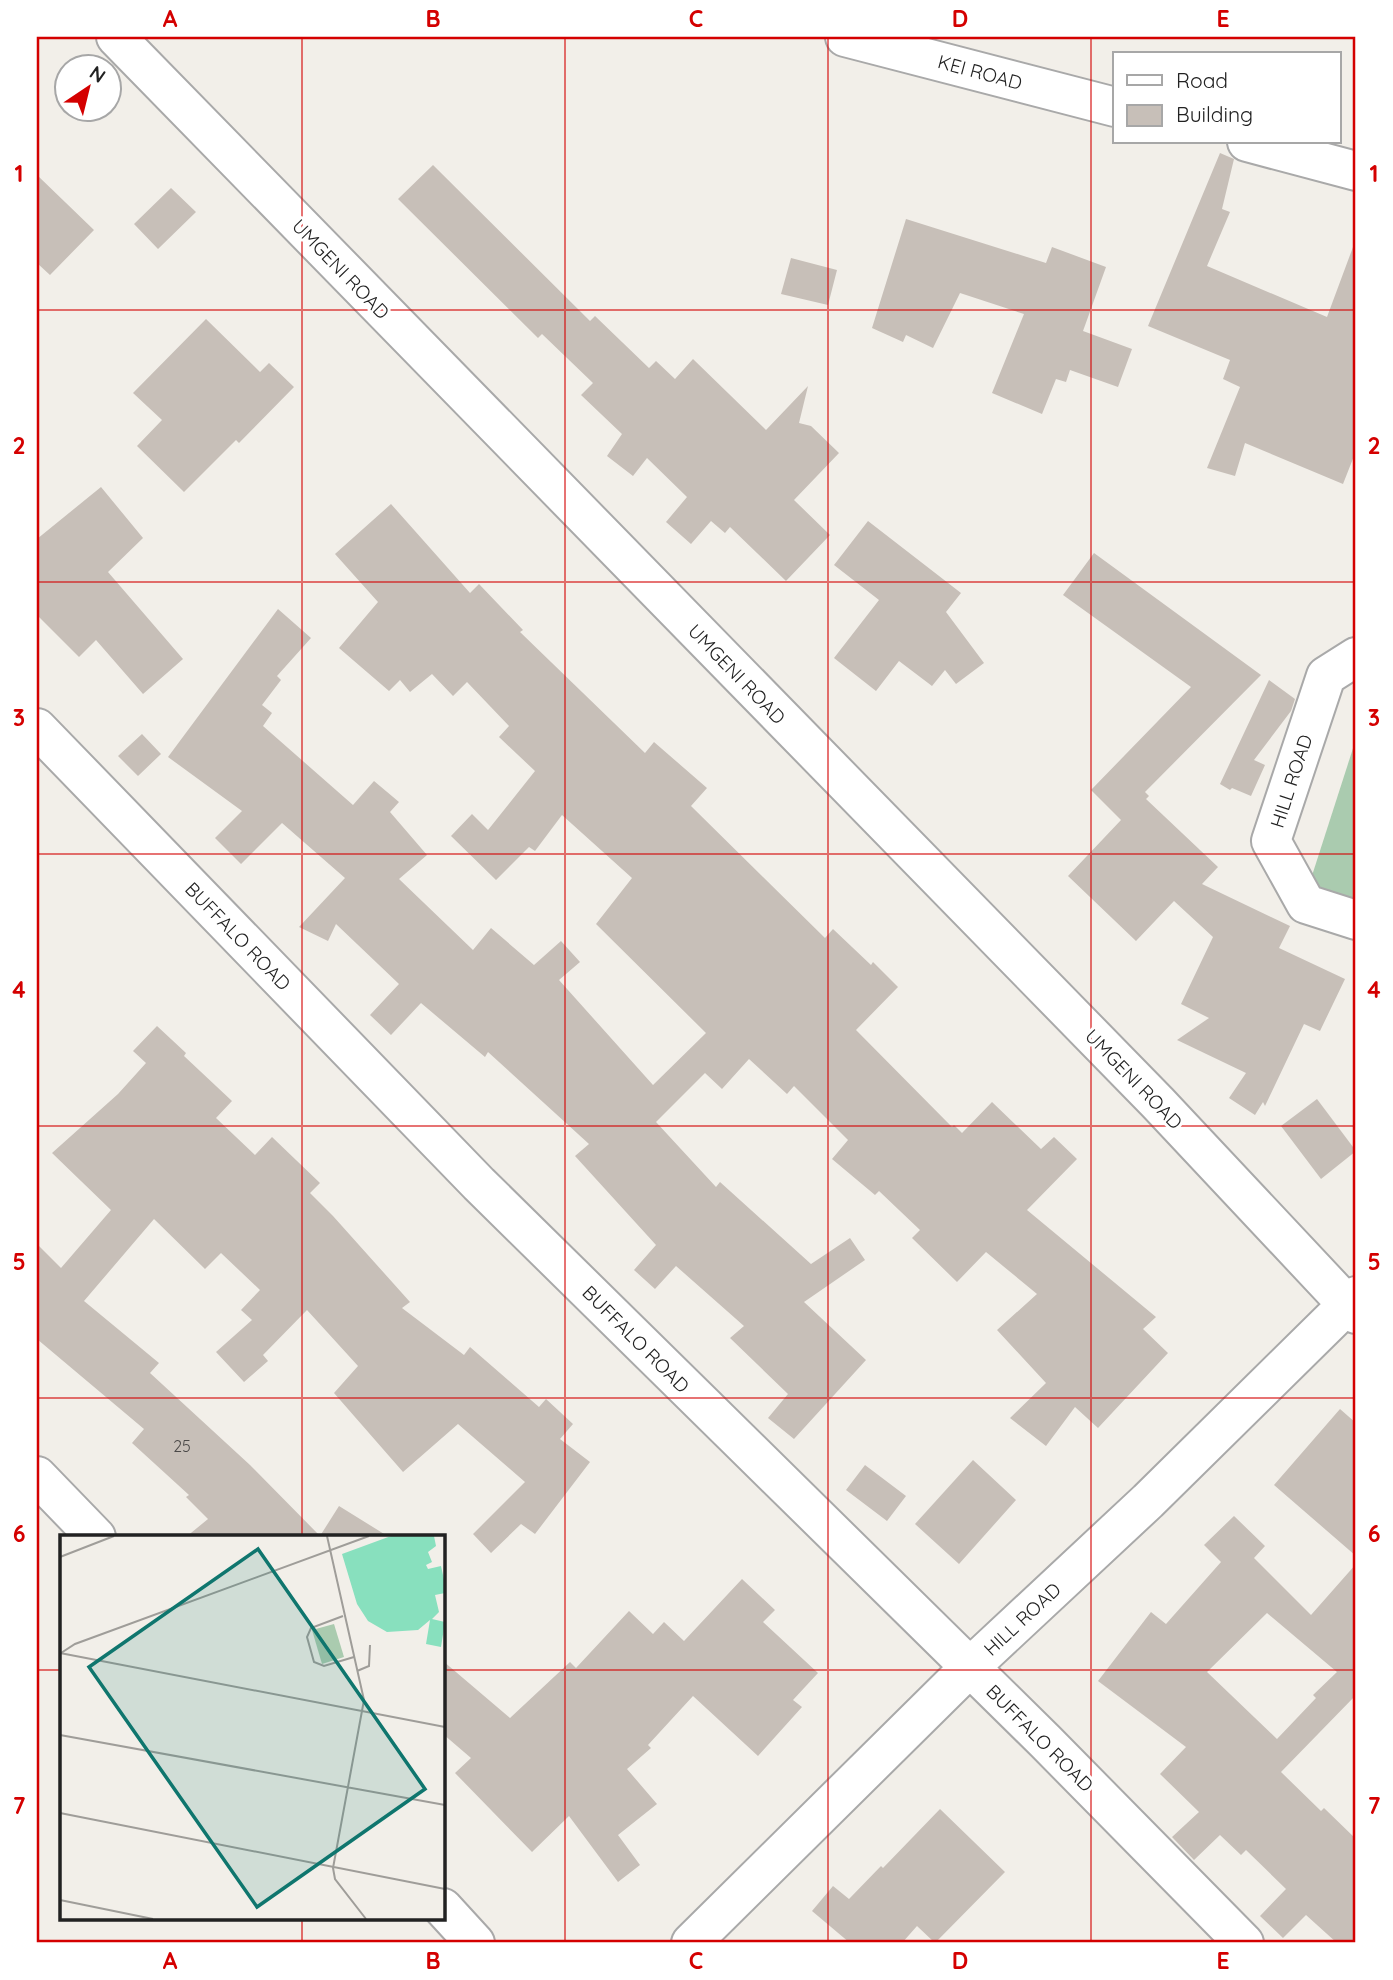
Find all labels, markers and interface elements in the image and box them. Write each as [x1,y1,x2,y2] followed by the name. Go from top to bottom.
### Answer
[163,4,178,33] text: A
[425,4,441,33] text: B
[689,4,703,33] text: C
[952,4,968,33] text: D
[1216,4,1230,33] text: E
[935,49,1025,95] street label: KEI ROAD
[52,52,122,122] north arrow
[1113,52,1340,144] legend
[85,60,110,88] text: N
[1176,67,1228,93] text: Road
[1176,101,1253,127] text: Building
[15,159,23,188] text: 1
[1370,159,1378,188] text: 1
[287,214,395,324] street label: UMGENI ROAD
[12,431,26,460] text: 2
[1367,431,1381,460] text: 2
[683,619,791,729] street label: UMGENI ROAD
[13,703,25,732] text: 3
[1368,703,1380,732] text: 3
[1265,731,1317,831] street label: HILL ROAD
[180,877,296,995] street label: BUFFALO ROAD
[12,975,26,1004] text: 4
[1367,975,1381,1004] text: 4
[1080,1024,1188,1134] street label: UMGENI ROAD
[12,1247,26,1276] text: 5
[1367,1247,1381,1276] text: 5
[577,1280,695,1398] street label: BUFFALO ROAD
[173,1436,191,1456] house number: 25
[13,1519,25,1548] text: 6
[1368,1519,1380,1548] text: 6
[60,1535,444,1920] inset map
[978,1577,1066,1661] street label: HILL ROAD
[981,1679,1099,1797] street label: BUFFALO ROAD
[13,1791,26,1820] text: 7
[1368,1791,1381,1820] text: 7
[163,1946,178,1975] text: A
[425,1946,441,1975] text: B
[689,1946,703,1975] text: C
[952,1946,968,1975] text: D
[1216,1946,1230,1975] text: E

